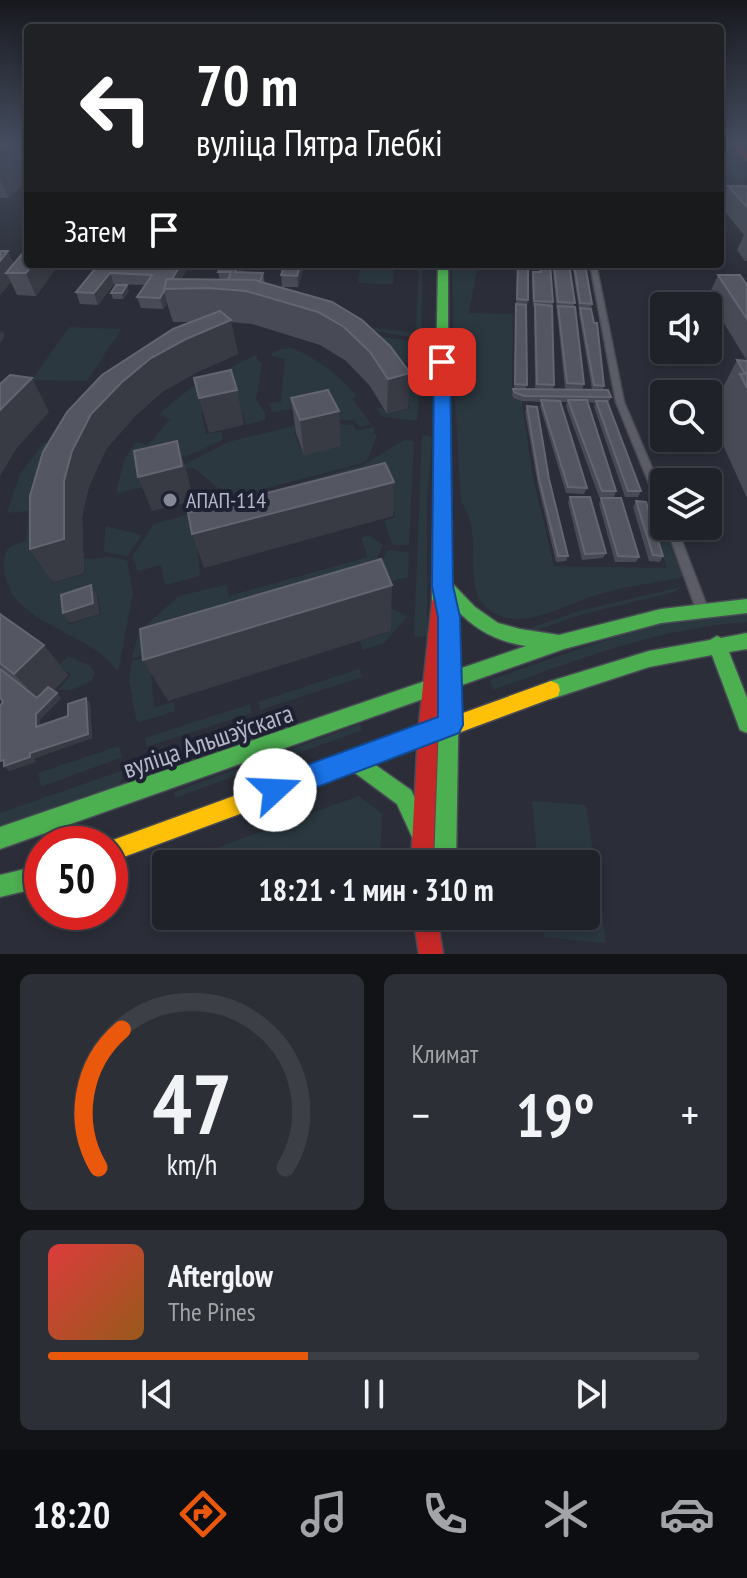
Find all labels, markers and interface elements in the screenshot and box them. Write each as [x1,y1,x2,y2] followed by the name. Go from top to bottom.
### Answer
[196,49,298,121] text: 70 m
[64,56,168,160] icon: left
[196,119,443,166] text: вуліца Пятра Глебкі
[142,208,186,252] icon: arrive
[64,211,126,250] text: Затем
[650,292,722,540] map controls
[650,292,722,364] button: sound
[408,328,476,396] pin
[420,340,464,384] icon: arrive
[650,380,722,452] button: search
[650,468,722,540] button: layers
[186,486,266,514] place label: АПАП-114
[161,491,179,509] marker: АПАП-114
[118,696,297,785] street label: вуліца Альшэўскага
[233,748,317,832] position arrow
[24,826,128,930] speed limit sign: 50
[258,870,494,909] text: 18:21 · 1 мин · 310 m
[412,1037,478,1070] text: Климат
[152,1049,232,1157] text: 47
[516,1076,595,1154] text: 19°
[412,1086,430,1143] text: −
[681,1086,699,1143] text: +
[166,1146,217,1183] text: km/h
[168,1256,273,1295] text: Afterglow
[168,1295,256,1328] text: The Pines
[135,1372,179,1416] icon: previous
[352,1372,396,1416] icon: pause
[569,1372,613,1416] icon: next
[175,1486,231,1542] icon: directions
[296,1486,352,1542] icon: music
[417,1486,473,1542] icon: phone
[538,1486,594,1542] icon: climate
[659,1486,715,1542] icon: car
[32,1491,110,1538] text: 18:20

